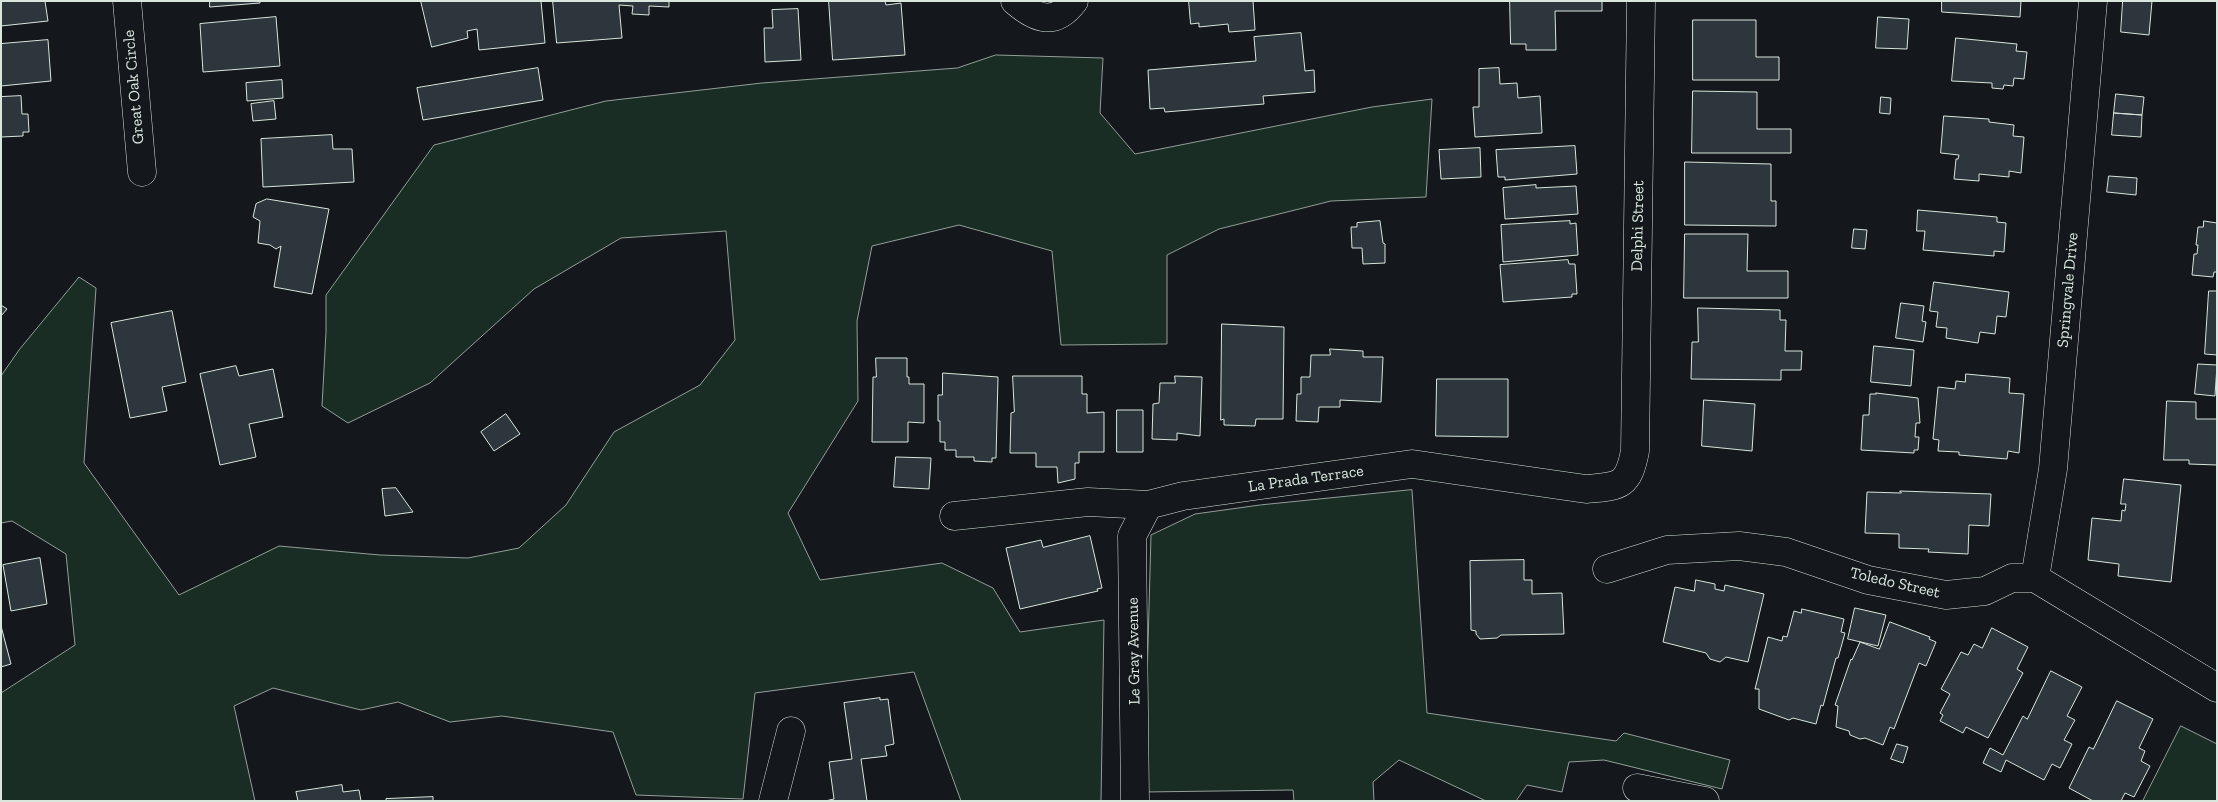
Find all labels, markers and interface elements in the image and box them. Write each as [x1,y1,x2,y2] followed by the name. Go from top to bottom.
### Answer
[119,29,149,145] street label: Great Oak Circle
[1628,180,1648,272] street label: Delphi Street
[2053,232,2083,348] street label: Springvale Drive
[1247,461,1365,497] street label: La Prada Terrace
[1848,563,1942,603] street label: Toledo Street
[1123,597,1145,705] street label: Le Gray Avenue

